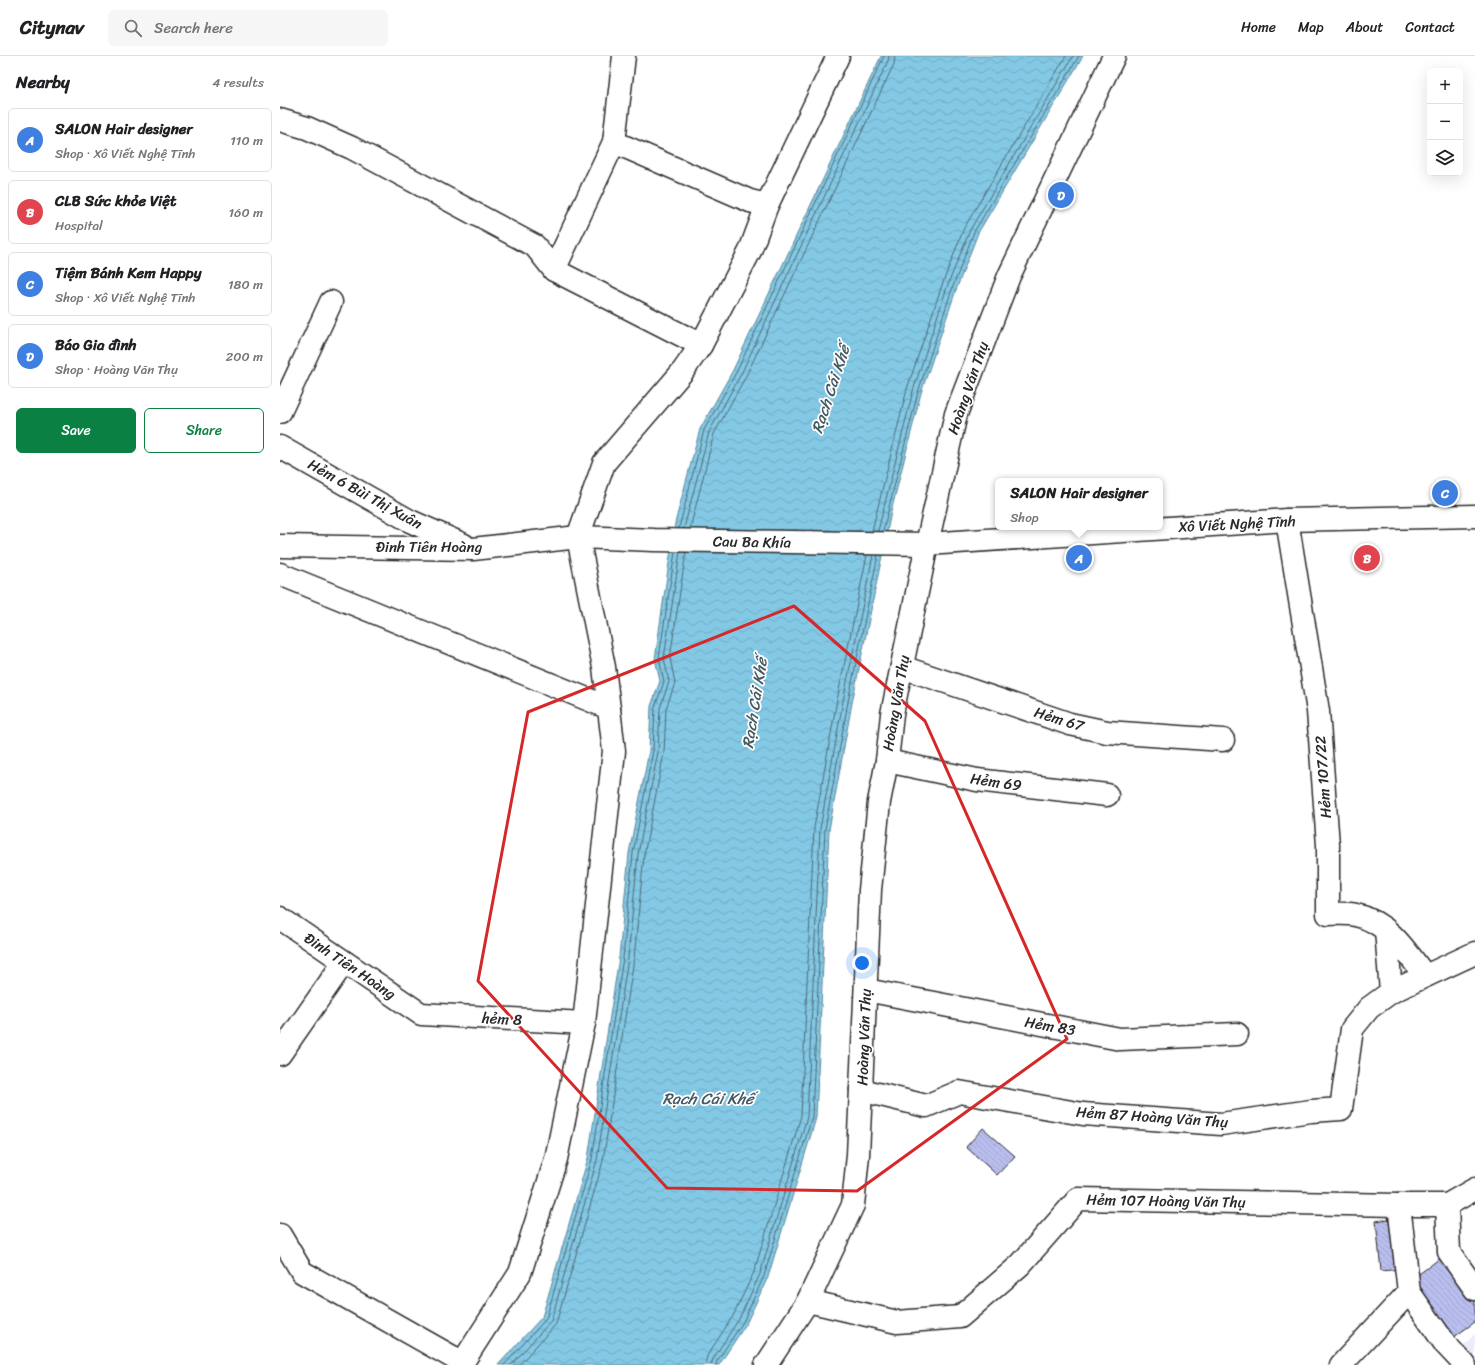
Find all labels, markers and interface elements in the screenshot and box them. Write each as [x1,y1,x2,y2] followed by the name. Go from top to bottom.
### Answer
[108,10,388,46] search box
[20,11,84,44] text: Citynav
[154,15,233,41] text: Search here
[1241,15,1276,40] text: Home
[1298,15,1324,40] text: Map
[1346,15,1383,40] text: About
[1405,15,1455,40] text: Contact
[122,17,144,39] icon: search
[16,67,70,97] text: Nearby
[1427,68,1463,176] map controls
[1427,68,1463,104] button: +
[212,71,264,94] text: 4 results
[1427,104,1463,140] button: −
[55,116,193,142] text: SALON Hair designer
[26,129,34,152] text: A
[230,129,263,152] text: 110 m
[1427,140,1463,176] button: layers
[55,142,195,165] text: Shop · Xô Viết Nghệ Tĩnh
[1048,180,1074,210] pin: D
[55,188,176,214] text: CLB Sức khỏe Việt
[26,201,34,224] text: B
[228,201,263,224] text: 160 m
[55,214,103,237] text: Hospital
[55,260,201,286] text: Tiệm Bánh Kem Happy
[26,273,34,296] text: C
[228,273,263,296] text: 180 m
[55,286,195,309] text: Shop · Xô Viết Nghệ Tĩnh
[55,332,136,358] text: Báo Gia đình
[803,336,860,437] water label: Rạch Cái Khế
[940,338,996,438] street label: Hoàng Văn Thụ
[26,345,34,368] text: D
[226,345,263,368] text: 200 m
[55,358,178,381] text: Shop · Hoàng Văn Thụ
[16,408,136,453] button: Save
[144,408,264,453] button: Share
[303,452,427,536] street label: Hẻm 6 Bùi Thị Xuân
[995,478,1163,530] popup
[1432,478,1458,508] pin: C
[1010,480,1148,506] text: SALON Hair designer
[1010,506,1039,529] text: Shop
[1177,508,1296,540] street label: Xô Viết Nghệ Tĩnh
[713,528,792,556] street label: Cau Ba Khía
[376,534,483,560] street label: Đinh Tiên Hoàng
[1066,543,1092,573] pin: A
[1354,543,1380,573] pin: B
[733,650,777,750] water label: Rạch Cái Khế
[875,653,917,753] street label: Hoàng Văn Thụ
[1031,699,1088,739] street label: Hẻm 67
[1307,734,1339,819] street label: Hẻm 107/22
[969,766,1023,798] street label: Hẻm 69
[299,925,402,1007] street label: Đinh Tiên Hoàng
[852,953,872,973] your location
[849,988,879,1086] street label: Hoàng Văn Thụ
[480,1005,523,1033] street label: hẻm 8
[1023,1009,1077,1043] street label: Hẻm 83
[662,1084,759,1113] water label: Rạch Cái Khế
[1075,1099,1229,1135] street label: Hẻm 87 Hoàng Văn Thụ
[1086,1187,1246,1215] street label: Hẻm 107 Hoàng Văn Thụ

